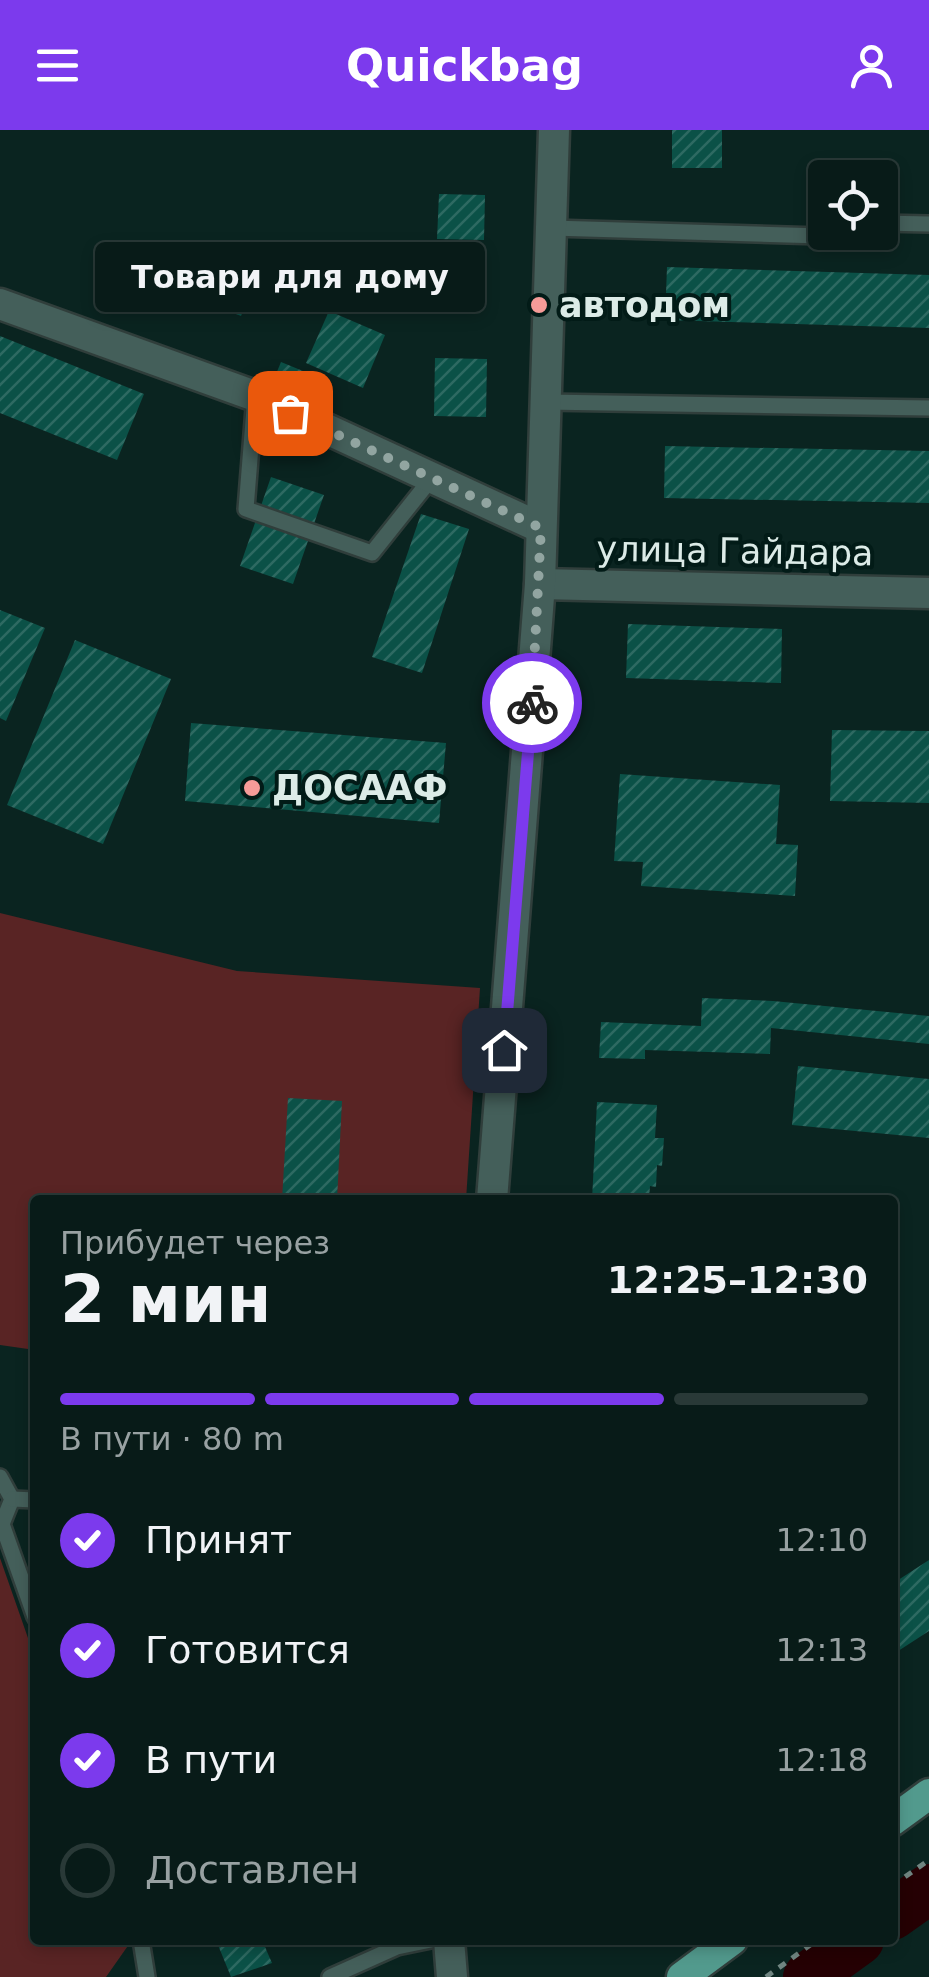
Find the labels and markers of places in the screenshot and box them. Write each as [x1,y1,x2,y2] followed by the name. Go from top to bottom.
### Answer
[95,243,485,313] callout: Товари для дому
[559,285,730,325] place label: автодом
[528,294,550,316] marker: автодом
[248,371,333,456] pin
[272,768,448,808] place label: ДОСААФ
[241,777,263,799] marker: ДОСААФ
[462,1008,547,1093] pin

